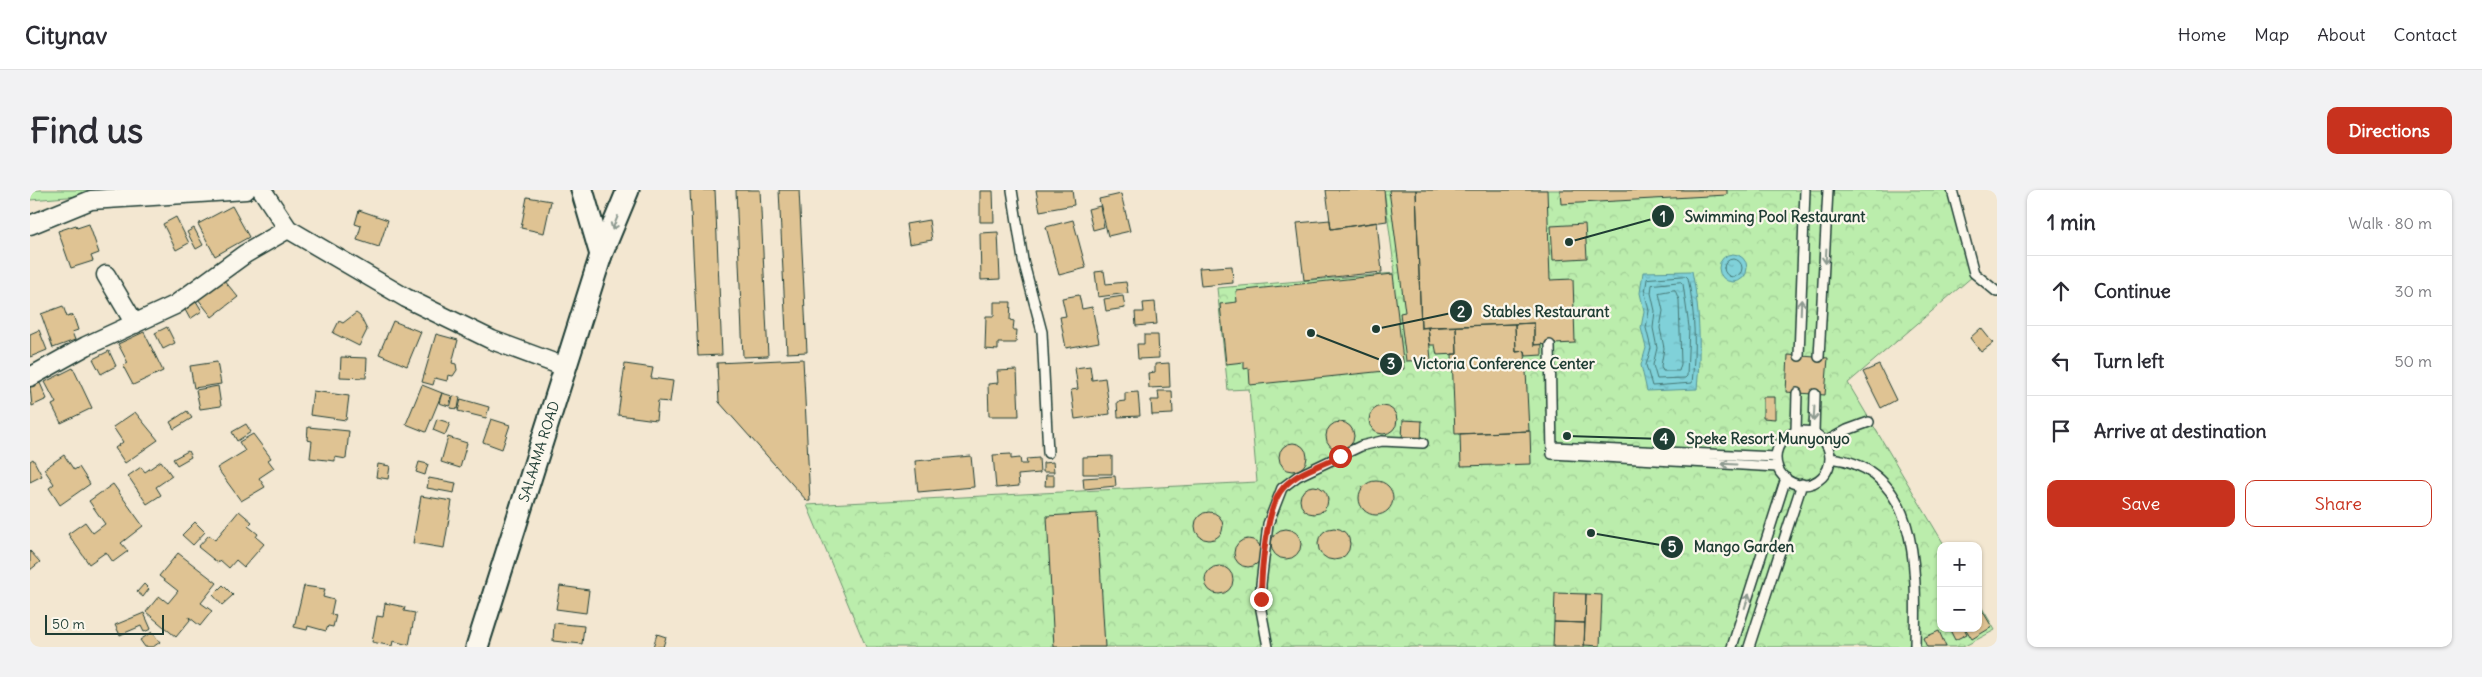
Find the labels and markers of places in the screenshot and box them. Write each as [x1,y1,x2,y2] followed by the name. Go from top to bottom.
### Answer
[1650,201,1876,231] callout: Swimming Pool Restaurant
[1448,296,1619,326] callout: Stables Restaurant
[1379,349,1605,379] callout: Victoria Conference Center
[1651,424,1860,454] callout: Speke Resort Munyonyo
[1659,532,1805,562] callout: Mango Garden

